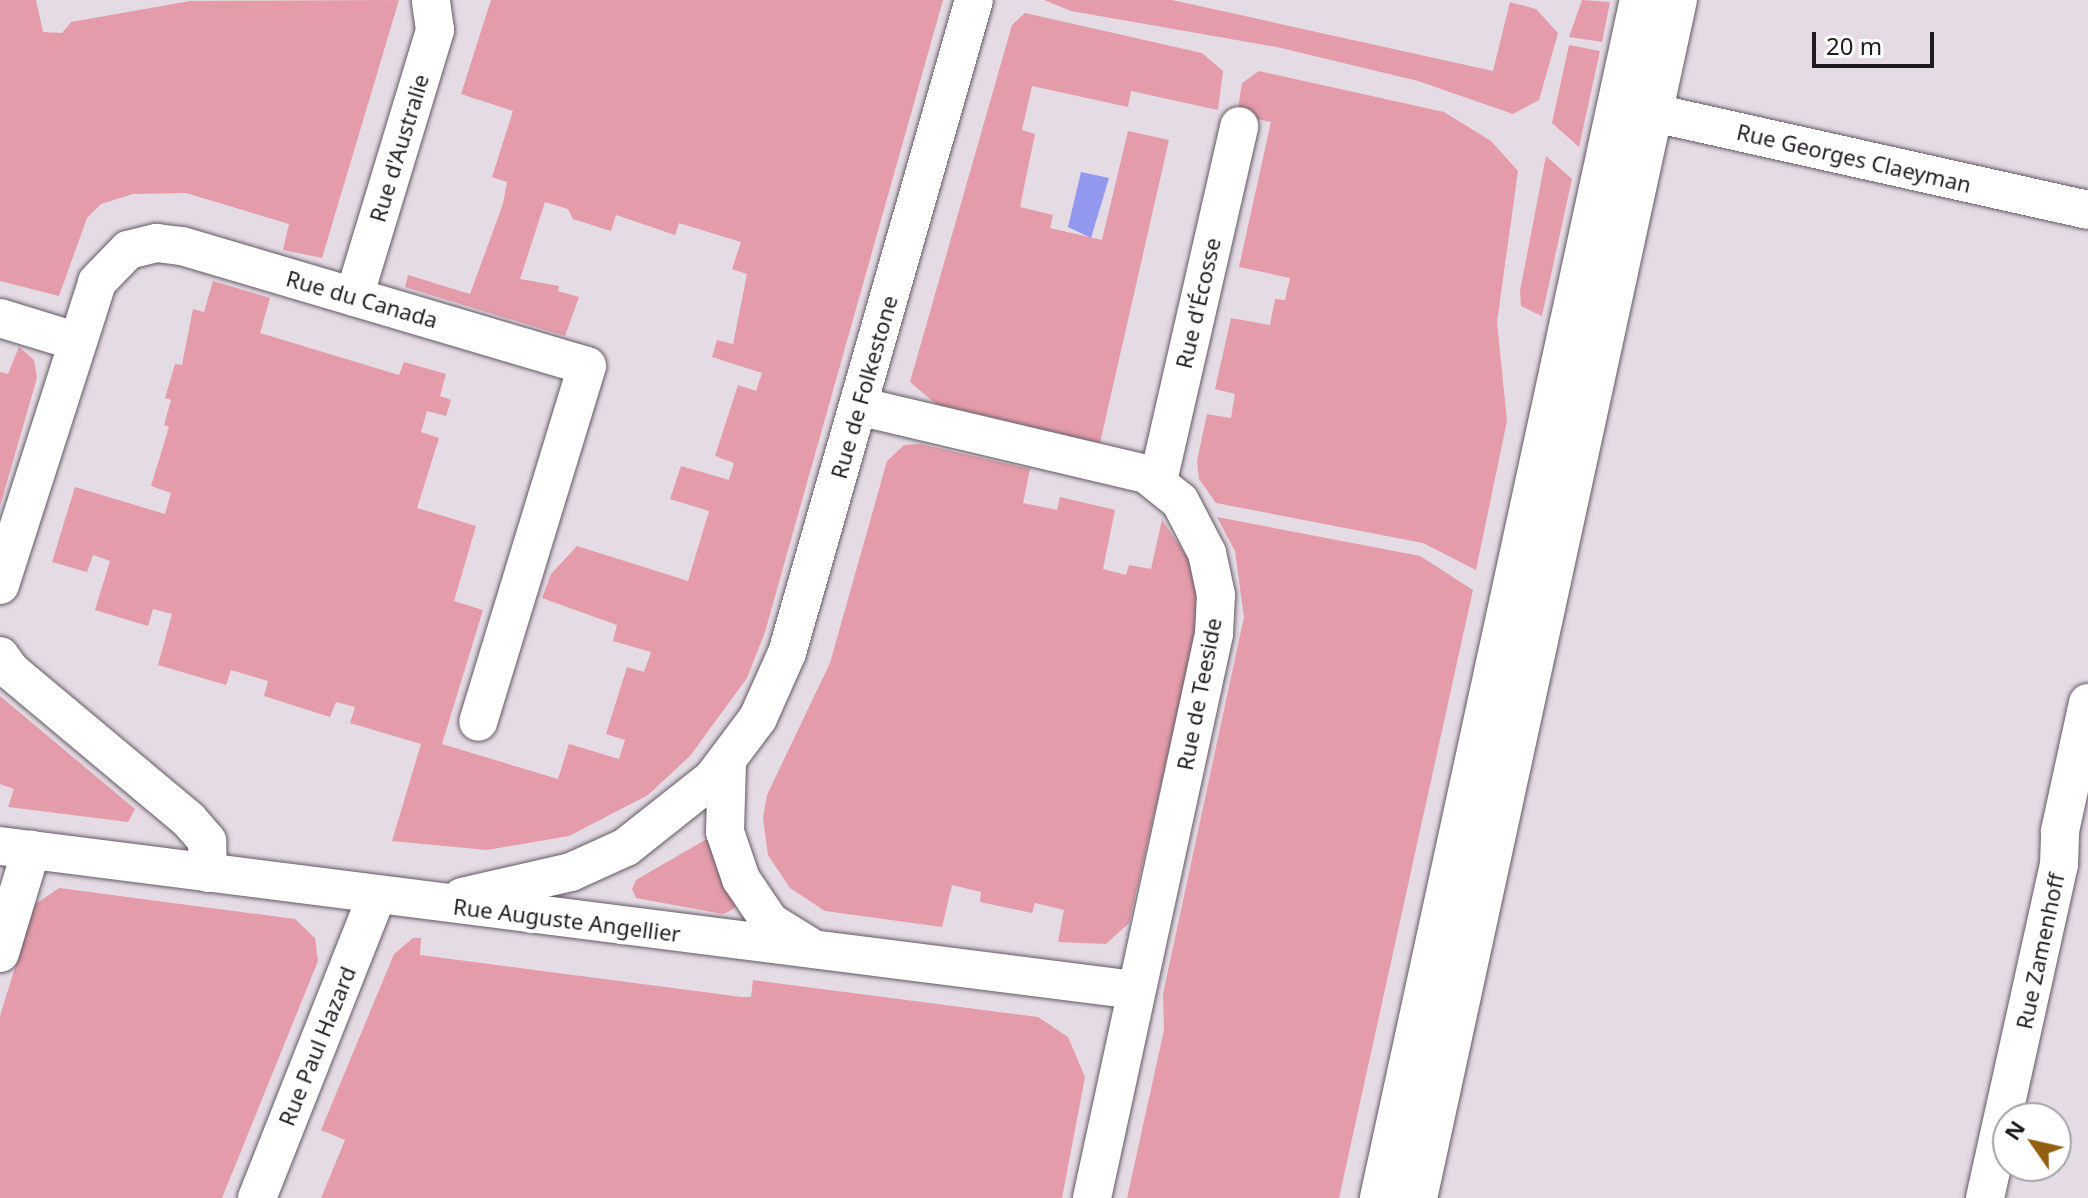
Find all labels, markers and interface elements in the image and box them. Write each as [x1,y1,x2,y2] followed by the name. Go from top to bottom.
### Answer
[1816,16,1938,66] scale bar
[1826,29,1882,62] text: 20 m
[364,71,434,225] street label: Rue d'Australie
[1734,118,1974,198] street label: Rue Georges Claeyman
[1170,235,1226,371] street label: Rue d'Écosse
[283,265,441,333] street label: Rue du Canada
[825,292,903,482] street label: Rue de Folkestone
[1171,616,1227,772] street label: Rue de Teeside
[2011,871,2069,1031] street label: Rue Zamenhoff
[452,893,682,947] street label: Rue Auguste Angellier
[273,962,361,1130] street label: Rue Paul Hazard
[1992,1102,2072,1182] north arrow
[1996,1114,2031,1146] text: N

